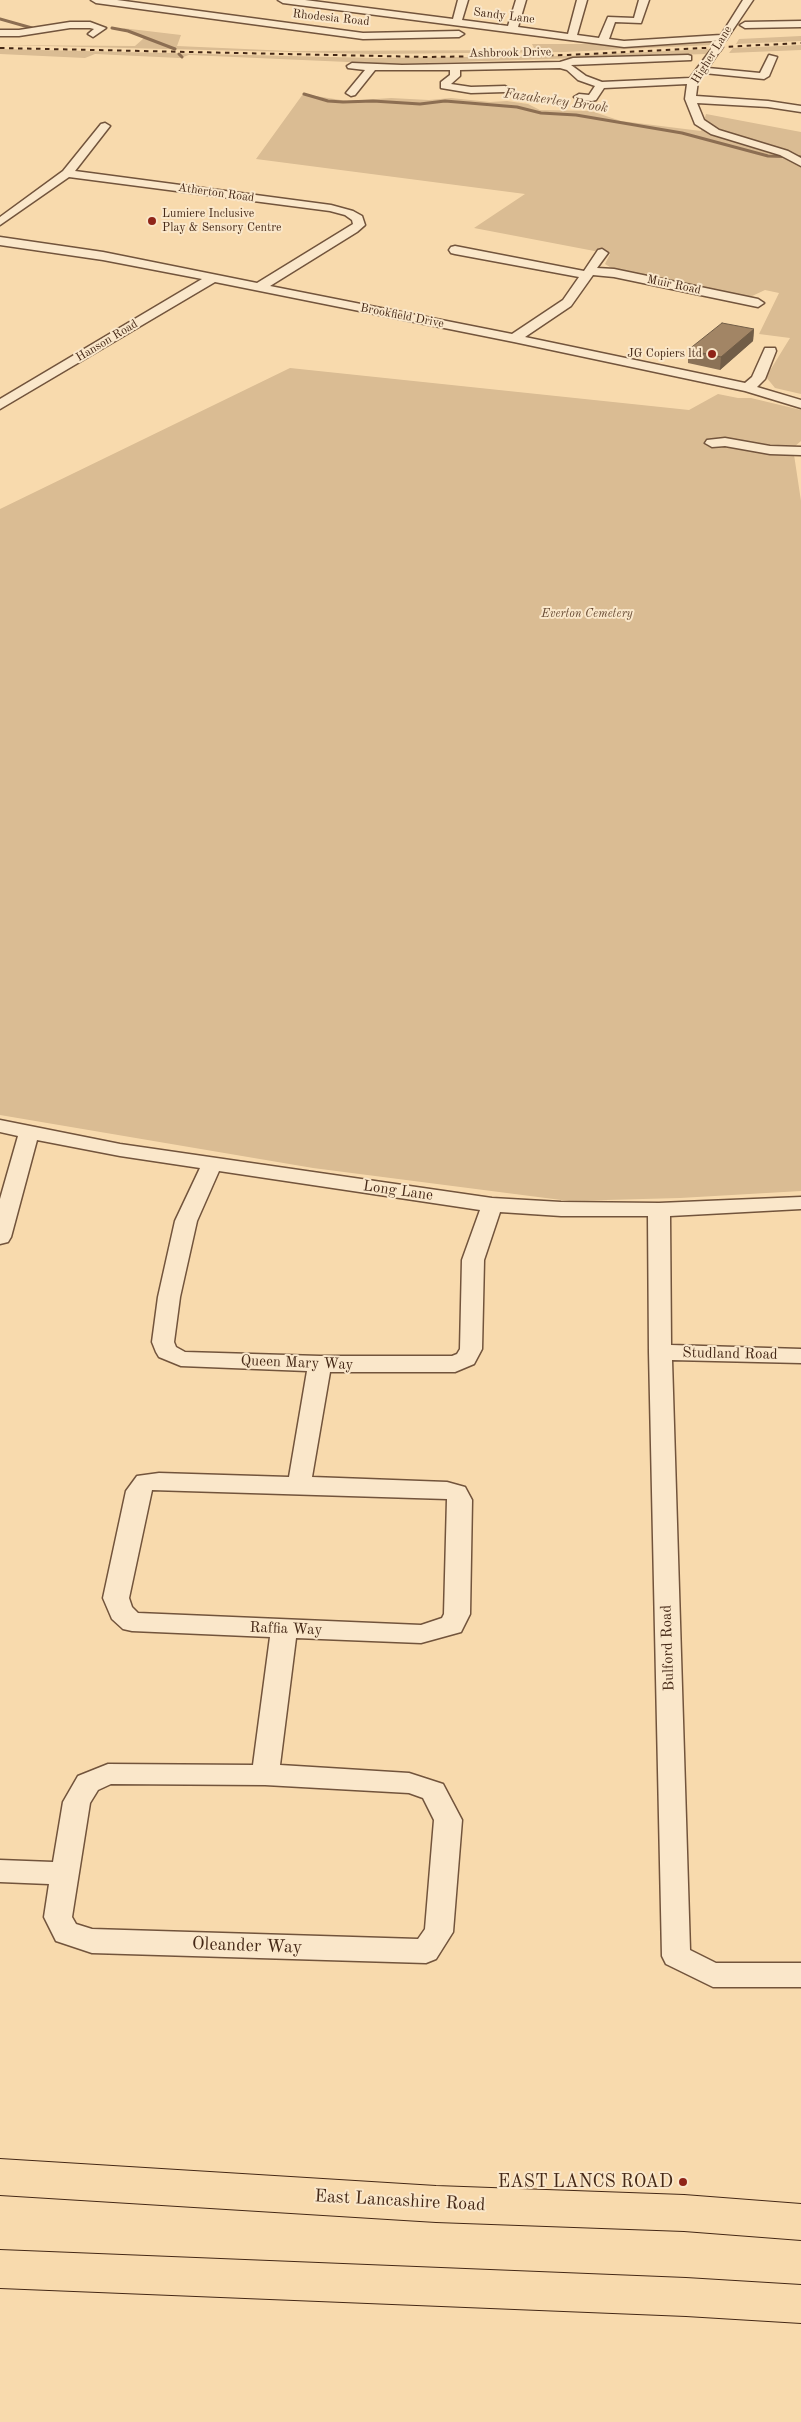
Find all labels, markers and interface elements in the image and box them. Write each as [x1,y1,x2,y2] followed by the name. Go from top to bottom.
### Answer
[472,5,536,27] street label: Sandy Lane
[292,7,370,29] street label: Rhodesia Road
[689,23,735,87] street label: Higher Lane
[469,45,551,61] street label: Ashbrook Drive
[503,85,609,117] water label: Fazakerley Brook
[177,181,255,205] street label: Atherton Road
[162,207,282,235] place label: Lumiere Inclusive Play & Sensory Centre
[146,215,158,227] marker: Lumiere Inclusive Play & Sensory Centre
[646,272,702,298] street label: Muir Road
[359,301,445,331] street label: Brookfield Drive
[73,317,141,365] street label: Hanson Road
[627,347,702,361] place label: JG Copiers ltd
[706,348,718,360] marker: JG Copiers ltd
[541,607,633,621] park label: Everton Cemetery
[362,1177,434,1205] street label: Long Lane
[682,1344,778,1364] street label: Studland Road
[240,1352,354,1374] street label: Queen Mary Way
[657,1605,679,1691] street label: Bulford Road
[249,1619,323,1639] street label: Raffia Way
[191,1933,303,1959] street label: Oleander Way
[498,2171,673,2193] place label: EAST LANCS ROAD
[677,2176,689,2188] marker: EAST LANCS ROAD
[314,2186,486,2216] street label: East Lancashire Road

